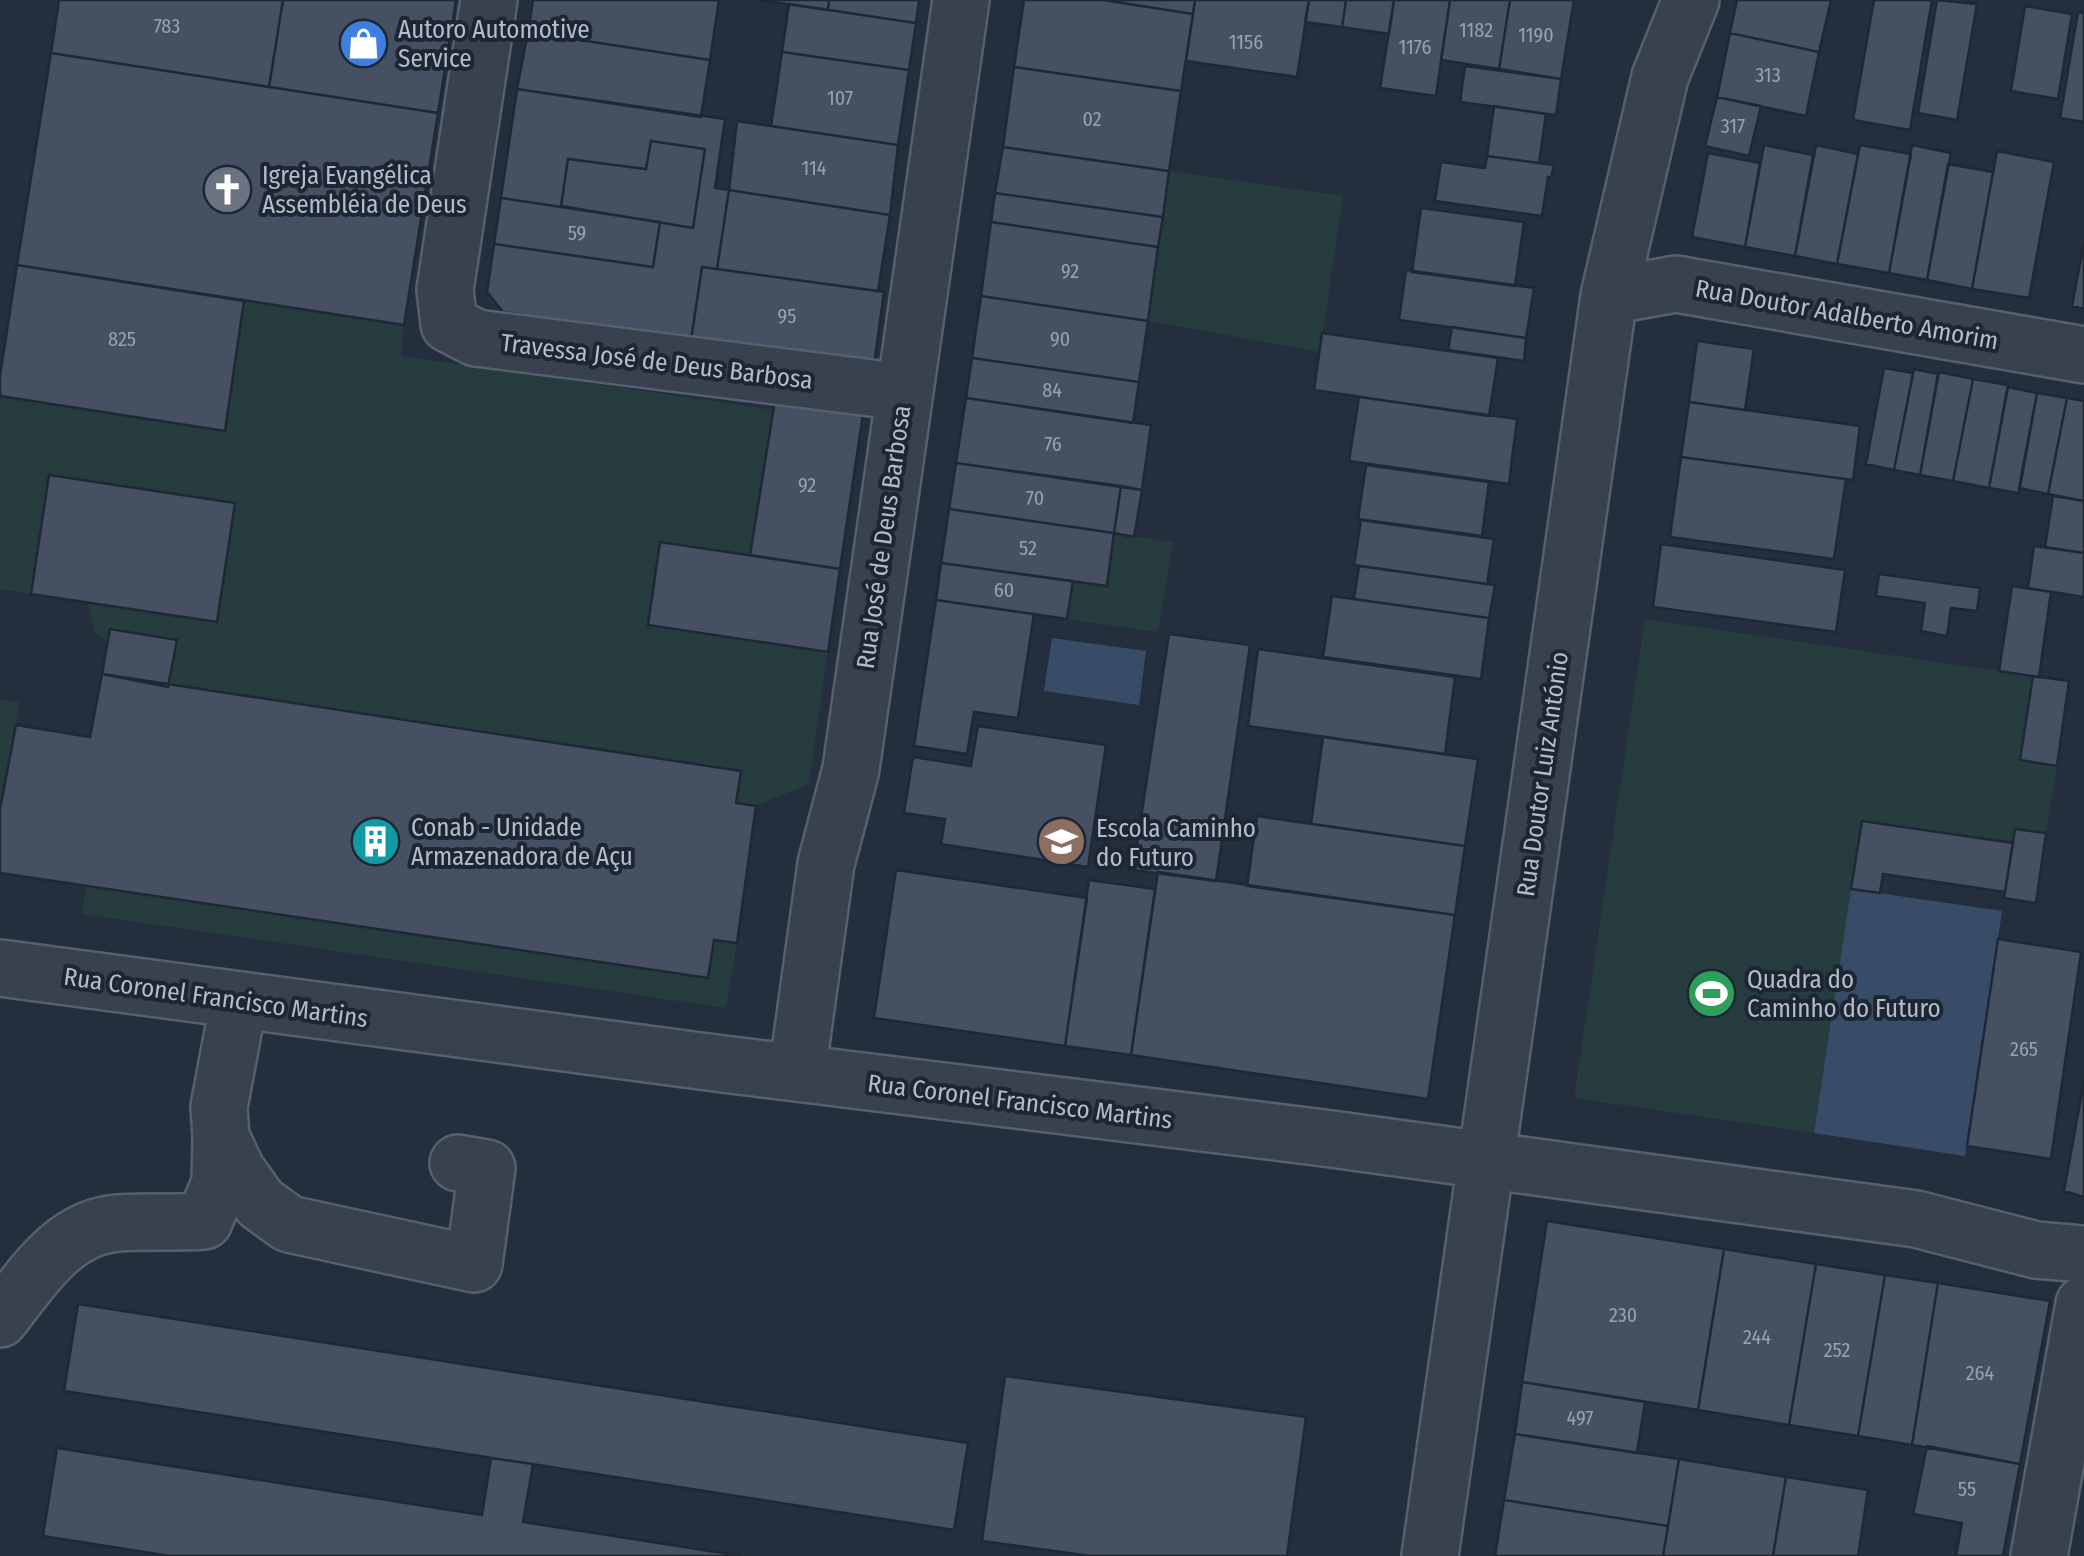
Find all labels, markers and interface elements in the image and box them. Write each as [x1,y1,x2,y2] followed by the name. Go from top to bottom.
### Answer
[154,14,180,38] house number: 783
[398,15,590,74] place label: Autoro Automotive Service
[337,17,389,69] shop icon: Autoro Automotive Service
[1459,18,1493,42] house number: 1182
[1518,23,1554,47] house number: 1190
[1229,30,1263,54] house number: 1156
[1399,35,1432,59] house number: 1176
[1755,63,1781,87] house number: 313
[827,86,853,110] house number: 107
[1082,107,1102,131] house number: 02
[1721,114,1745,138] house number: 317
[802,156,827,180] house number: 114
[262,161,467,220] place label: Igreja Evangélica Assembléia de Deus
[201,163,253,215] church icon: Igreja Evangélica Assembléia de Deus
[568,221,586,245] house number: 59
[1061,259,1079,283] house number: 92
[1693,274,2001,356] street label: Rua Doutor Adalberto Amorim
[778,304,796,328] house number: 95
[108,327,136,351] house number: 825
[1050,327,1070,351] house number: 90
[499,328,815,396] street label: Travessa José de Deus Barbosa
[1042,378,1062,402] house number: 84
[851,404,917,671] street label: Rua José de Deus Barbosa
[1044,432,1062,456] house number: 76
[798,473,816,497] house number: 92
[1026,486,1044,510] house number: 70
[1019,536,1037,560] house number: 52
[994,578,1014,602] house number: 60
[1511,650,1575,898] street label: Rua Doutor Luiz António
[411,813,633,872] place label: Conab - Unidade Armazenadora de Açu
[1096,814,1256,873] place label: Escola Caminho do Futuro
[350,815,402,867] building icon: Conab - Unidade Armazenadora de Açu
[1035,816,1087,868] school or university icon: Escola Caminho do Futuro
[62,962,370,1034] street label: Rua Coronel Francisco Martins
[1747,965,1941,1024] place label: Quadra do Caminho do Futuro
[1686,967,1738,1019] sports icon: Quadra do Caminho do Futuro
[2010,1037,2038,1061] house number: 265
[866,1068,1174,1136] street label: Rua Coronel Francisco Martins
[1609,1303,1637,1327] house number: 230
[1743,1325,1771,1349] house number: 244
[1824,1338,1850,1362] house number: 252
[1966,1361,1995,1385] house number: 264
[1567,1406,1593,1430] house number: 497
[1958,1477,1976,1501] house number: 55

